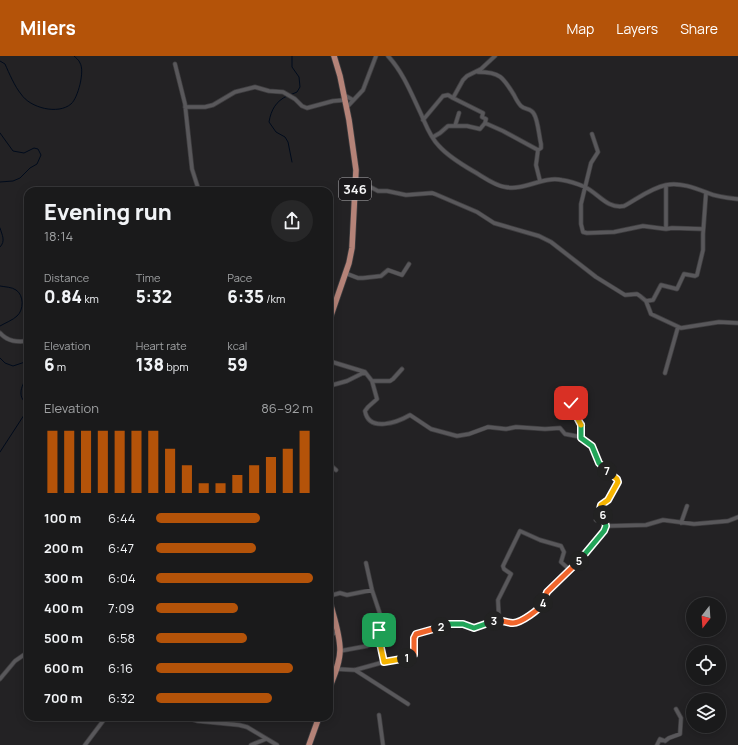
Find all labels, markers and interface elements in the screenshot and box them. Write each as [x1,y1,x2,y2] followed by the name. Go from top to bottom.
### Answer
[20,15,76,41] text: Milers
[566,19,594,38] text: Map
[616,19,658,38] text: Layers
[680,19,718,38] text: Share
[339,178,371,200] road number: 346
[44,197,172,227] text: Evening run
[271,200,313,242] button: share
[44,227,73,245] text: 18:14
[44,270,89,285] text: Distance
[136,270,161,285] text: Time
[227,270,252,285] text: Pace
[44,285,82,308] text: 0.84
[136,285,172,308] text: 5:32
[227,285,264,308] text: 6:35
[82,291,99,306] text: km
[264,291,285,306] text: /km
[44,338,90,353] text: Elevation
[136,338,187,353] text: Heart rate
[227,338,247,353] text: kcal
[44,353,55,376] text: 6
[136,353,164,376] text: 138
[227,353,248,376] text: 59
[55,359,66,374] text: m
[164,359,189,374] text: bpm
[554,386,588,420] pin
[560,392,582,414] icon: check
[44,399,99,417] text: Elevation
[261,399,313,417] text: 86–92 m
[597,461,617,481] pin: 7
[604,463,610,478] text: 7
[593,505,613,525] pin: 6
[600,507,606,522] text: 6
[44,509,81,527] text: 100 m
[108,509,135,527] text: 6:44
[44,539,83,557] text: 200 m
[108,539,134,557] text: 6:47
[569,551,589,571] pin: 5
[576,553,582,568] text: 5
[44,569,83,587] text: 300 m
[108,569,136,587] text: 6:04
[533,593,553,613] pin: 4
[540,595,546,610] text: 4
[686,597,726,637] north arrow
[686,597,726,733] map controls
[44,599,83,617] text: 400 m
[108,599,134,617] text: 7:09
[484,611,504,631] pin: 3
[362,613,396,647] pin
[491,613,497,628] text: 3
[431,617,451,637] pin: 2
[368,619,390,641] icon: arrive
[438,619,444,634] text: 2
[44,629,83,647] text: 500 m
[108,629,135,647] text: 6:58
[686,645,726,685] button: locate
[397,648,417,668] pin: 1
[405,650,409,665] text: 1
[44,659,83,677] text: 600 m
[108,659,133,677] text: 6:16
[44,689,82,707] text: 700 m
[108,689,135,707] text: 6:32
[686,693,726,733] button: layers

